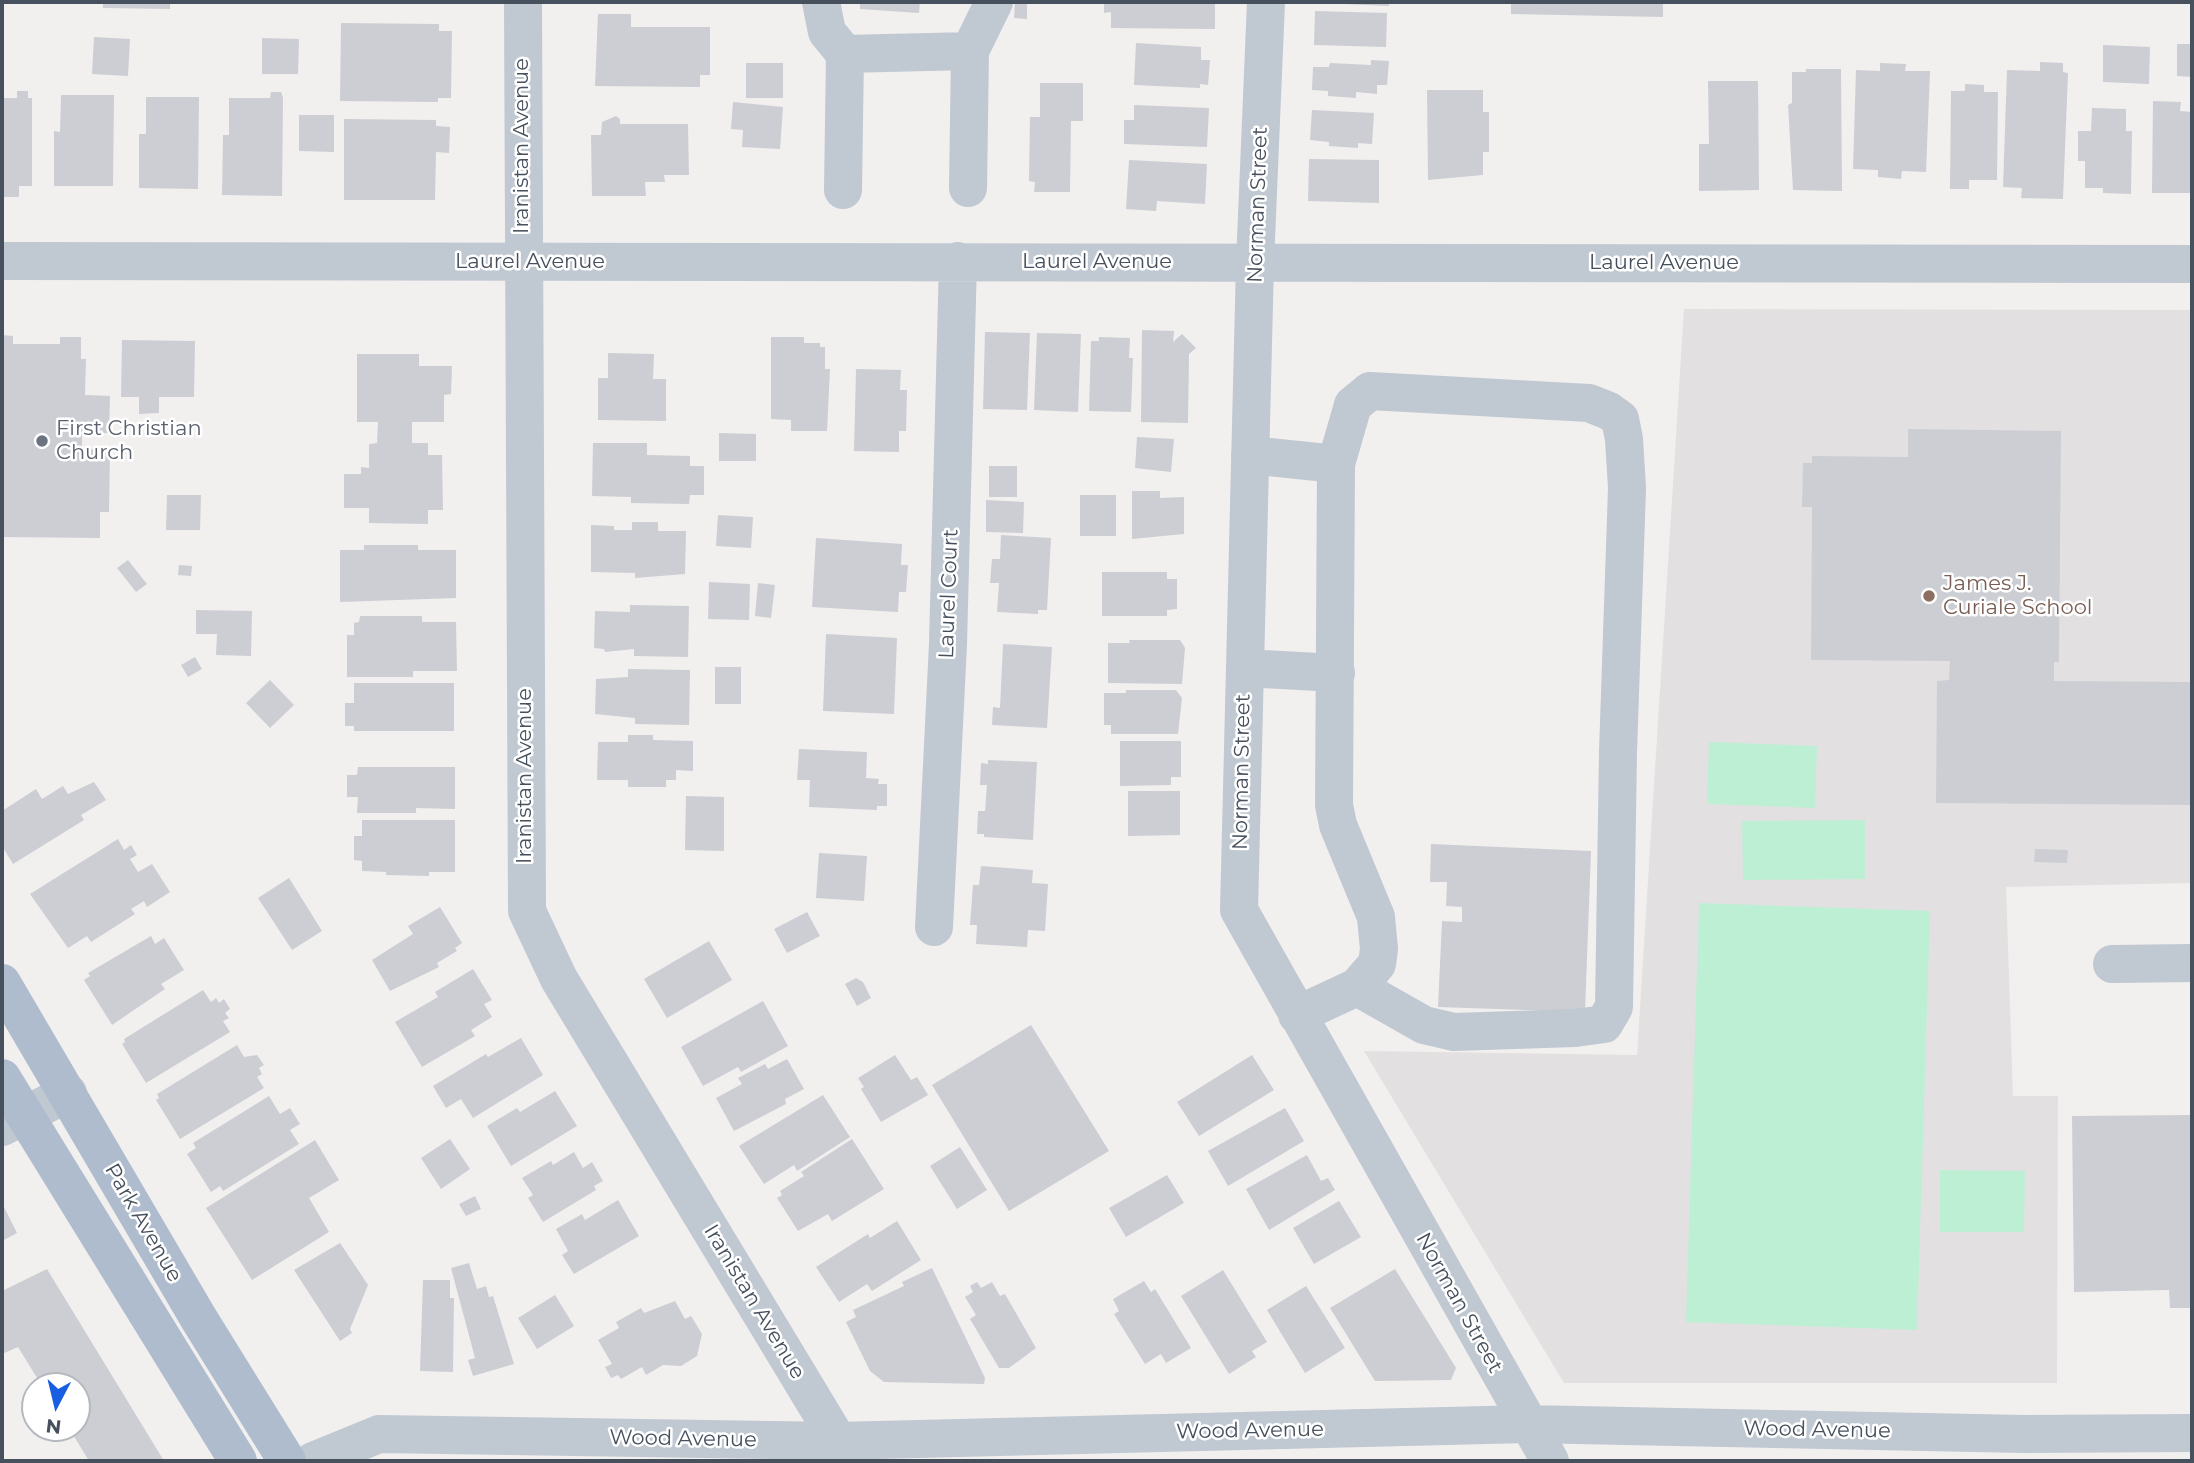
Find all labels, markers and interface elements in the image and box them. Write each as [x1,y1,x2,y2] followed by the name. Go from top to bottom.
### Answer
[509,58,535,234] street label: Iranistan Avenue
[1243,126,1273,284] street label: Norman Street
[455,249,605,275] street label: Laurel Avenue
[1022,249,1172,275] street label: Laurel Avenue
[1589,250,1739,276] street label: Laurel Avenue
[56,416,202,466] place label: First Christian Church
[34,433,50,449] marker: First Christian Church
[934,529,964,659] street label: Laurel Court
[1943,571,2093,621] place label: James J. Curiale School
[1921,588,1937,604] marker: James J. Curiale School
[512,688,538,864] street label: Iranistan Avenue
[1228,694,1256,850] street label: Norman Street
[99,1159,187,1287] street label: Park Avenue
[698,1220,810,1384] street label: Iranistan Avenue
[1410,1229,1508,1377] street label: Norman Street
[21,1372,91,1442] north arrow
[45,1414,63,1439] text: N
[1743,1416,1891,1444] street label: Wood Avenue
[1176,1417,1324,1445] street label: Wood Avenue
[609,1425,757,1453] street label: Wood Avenue

